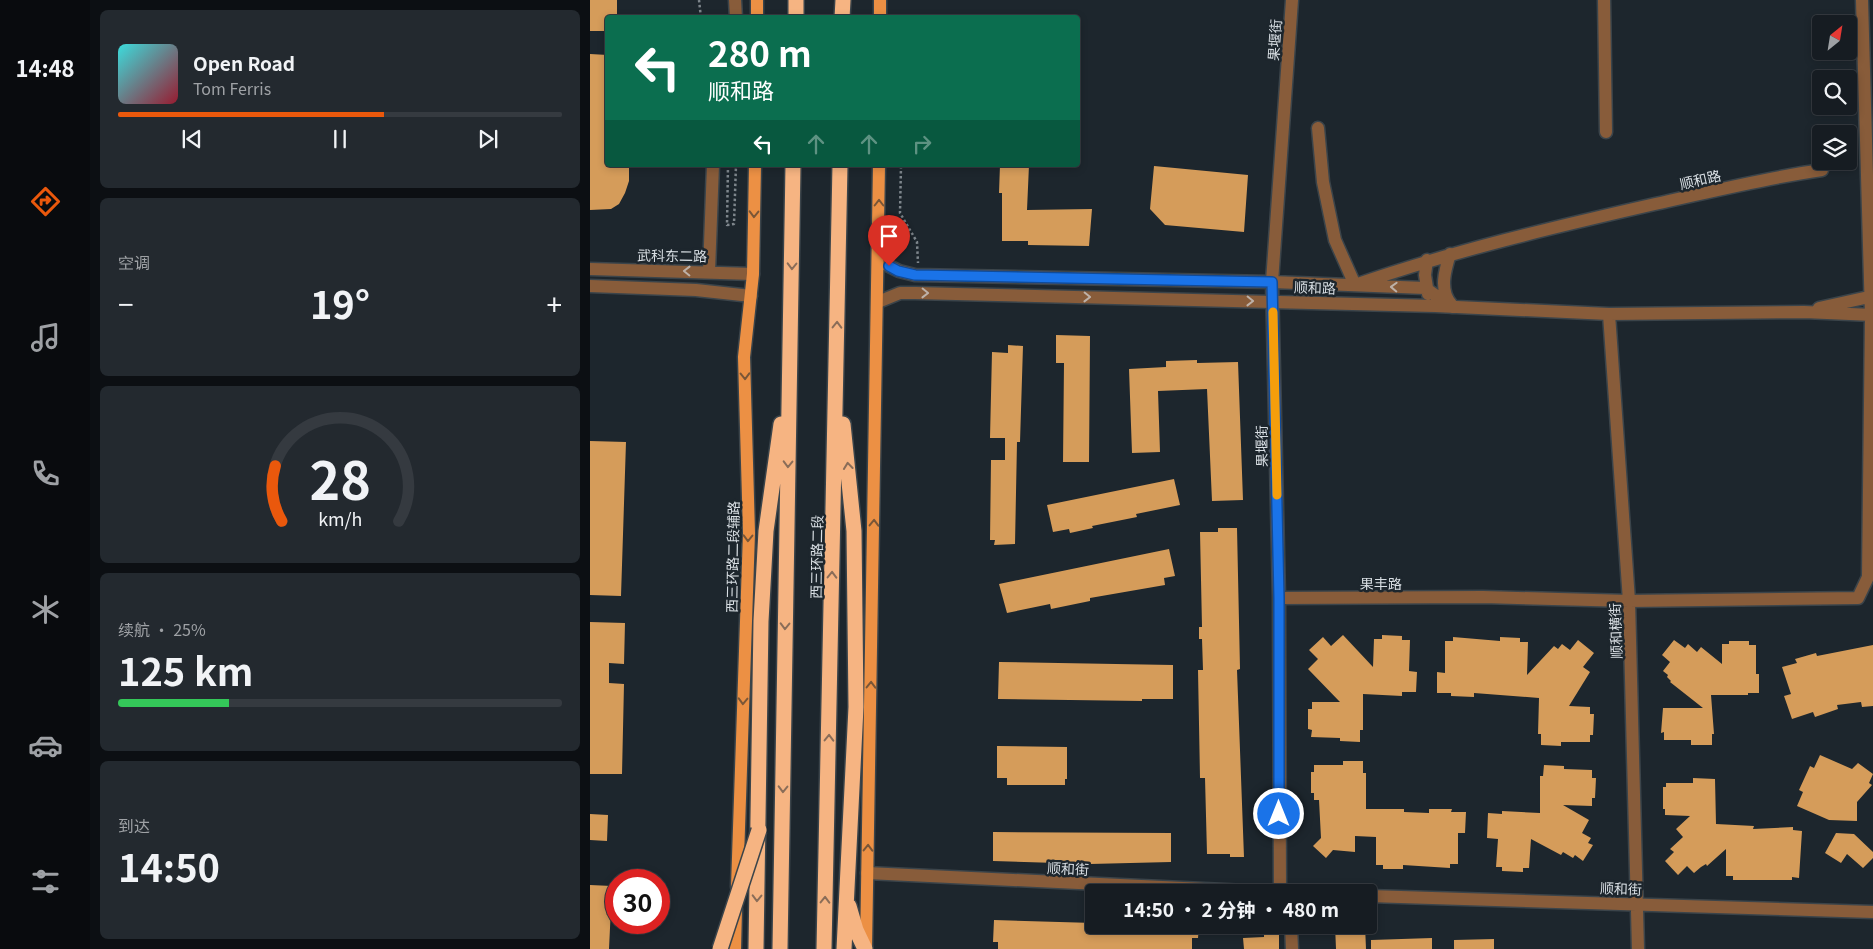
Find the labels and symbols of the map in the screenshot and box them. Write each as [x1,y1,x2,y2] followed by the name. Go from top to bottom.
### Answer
[1812,15,1858,60] north arrow
[1263,18,1285,62] street label: 果堰街
[1677,165,1723,193] street label: 顺和路
[874,199,884,206] one-way arrow
[749,210,759,218] one-way arrow
[868,215,910,266] pin
[637,244,707,266] street label: 武科东二路
[786,262,797,270] one-way arrow
[683,266,690,276] one-way arrow
[1294,276,1336,298] street label: 顺和路
[1390,281,1398,292] one-way arrow
[922,288,929,298] one-way arrow
[1084,292,1091,302] one-way arrow
[1246,296,1254,306] one-way arrow
[832,321,843,329] one-way arrow
[740,372,750,380] one-way arrow
[1251,425,1271,467] street label: 果堰街
[783,460,793,468] one-way arrow
[842,461,853,469] one-way arrow
[721,501,743,613] street label: 西三环路二段辅路
[805,515,827,599] street label: 西三环路二段
[869,519,879,526] one-way arrow
[743,534,754,542] one-way arrow
[827,571,837,579] one-way arrow
[1360,573,1402,593] street label: 果丰路
[1604,603,1626,659] street label: 顺和横街
[780,622,791,630] one-way arrow
[866,681,876,689] one-way arrow
[738,697,748,705] one-way arrow
[824,734,834,742] one-way arrow
[777,785,788,793] one-way arrow
[1252,787,1304,839] position arrow
[862,844,873,852] one-way arrow
[1047,857,1089,879] street label: 顺和街
[605,869,670,934] speed limit sign: 30
[1600,877,1642,899] street label: 顺和街
[752,894,762,902] one-way arrow
[820,896,830,904] one-way arrow

